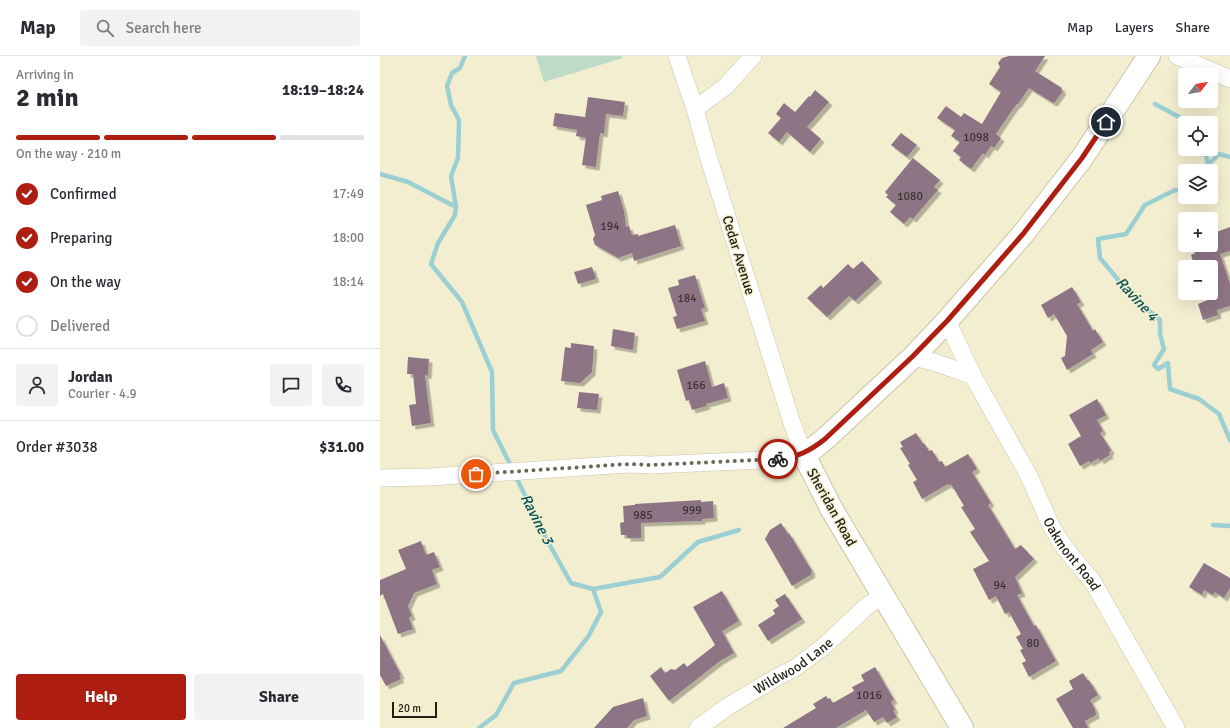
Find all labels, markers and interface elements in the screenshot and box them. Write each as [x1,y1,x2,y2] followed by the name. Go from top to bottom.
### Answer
[80,10,360,46] search box
[20,16,56,40] text: Map
[94,17,116,39] icon: search
[126,19,201,37] text: Search here
[1067,19,1093,36] text: Map
[1115,19,1154,36] text: Layers
[1176,19,1210,36] text: Share
[16,67,74,83] text: Arriving in
[1178,68,1218,108] north arrow
[1178,68,1218,300] map controls
[282,81,364,99] text: 18:19–18:24
[16,82,79,114] text: 2 min
[1089,105,1123,139] pin
[1095,111,1117,133] icon: home
[1178,116,1218,156] button: locate
[963,130,989,145] house number: 1098
[16,146,121,162] text: On the way · 210 m
[1178,164,1218,204] button: layers
[16,183,38,205] icon: check
[50,185,117,203] text: Confirmed
[332,186,364,202] text: 17:49
[897,189,923,204] house number: 1080
[1178,212,1218,252] button: +
[718,213,759,297] street label: Cedar Avenue
[600,219,620,234] house number: 194
[16,227,38,249] icon: check
[50,229,113,247] text: Preparing
[332,230,364,246] text: 18:00
[1178,260,1218,300] button: −
[16,271,38,293] icon: check
[50,273,121,291] text: On the way
[1112,273,1163,326] water label: Ravine 4
[332,274,364,290] text: 18:14
[677,291,697,306] house number: 184
[50,317,110,335] text: Delivered
[16,364,58,406] button: person
[270,364,312,406] button: chat
[322,364,364,406] button: phone
[68,368,113,386] text: Jordan
[686,378,706,393] house number: 166
[68,386,137,402] text: Courier · 4.9
[16,438,98,456] text: Order #3038
[319,438,364,456] text: $31.00
[758,439,798,479] courier
[767,448,789,470] icon: bike
[459,457,493,491] pin
[465,463,487,485] icon: bag
[803,465,860,549] street label: Sheridan Road
[517,491,558,549] water label: Ravine 3
[682,503,702,518] house number: 999
[633,508,653,523] house number: 985
[1039,515,1104,594] street label: Oakmont Road
[994,578,1007,593] house number: 94
[751,634,837,698] street label: Wildwood Lane
[1027,636,1039,651] house number: 80
[16,674,186,720] button: Help
[194,674,364,720] button: Share
[856,688,882,703] house number: 1016
[392,700,437,719] scale bar
[398,702,421,715] text: 20 m

